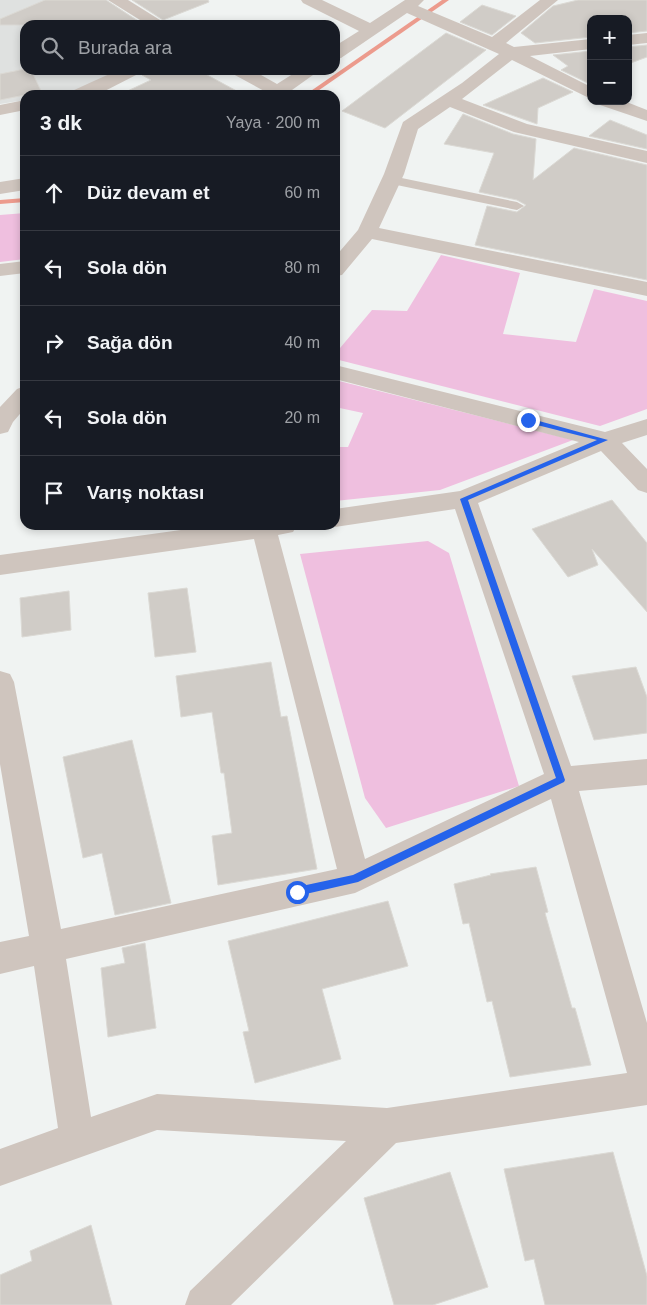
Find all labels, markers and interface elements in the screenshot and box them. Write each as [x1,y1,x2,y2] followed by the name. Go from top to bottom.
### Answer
[587,15,632,105] map controls
[587,15,632,60] button: +
[20,20,340,75] search box
[38,34,66,62] icon: search
[78,37,172,58] text: Burada ara
[587,60,632,105] button: −
[40,111,82,134] text: 3 dk
[226,114,320,131] text: Yaya · 200 m
[40,179,68,207] icon: ahead
[87,182,209,203] text: Düz devam et
[284,184,320,201] text: 60 m
[40,254,68,282] icon: left
[87,257,167,278] text: Sola dön
[284,259,320,276] text: 80 m
[40,329,68,357] icon: right
[87,332,173,353] text: Sağa dön
[284,334,320,351] text: 40 m
[40,404,68,432] icon: left
[87,407,167,428] text: Sola dön
[284,409,320,426] text: 20 m
[517,409,540,432] route end
[40,479,68,507] icon: arrive
[87,482,204,503] text: Varış noktası
[286,881,309,904] route start

